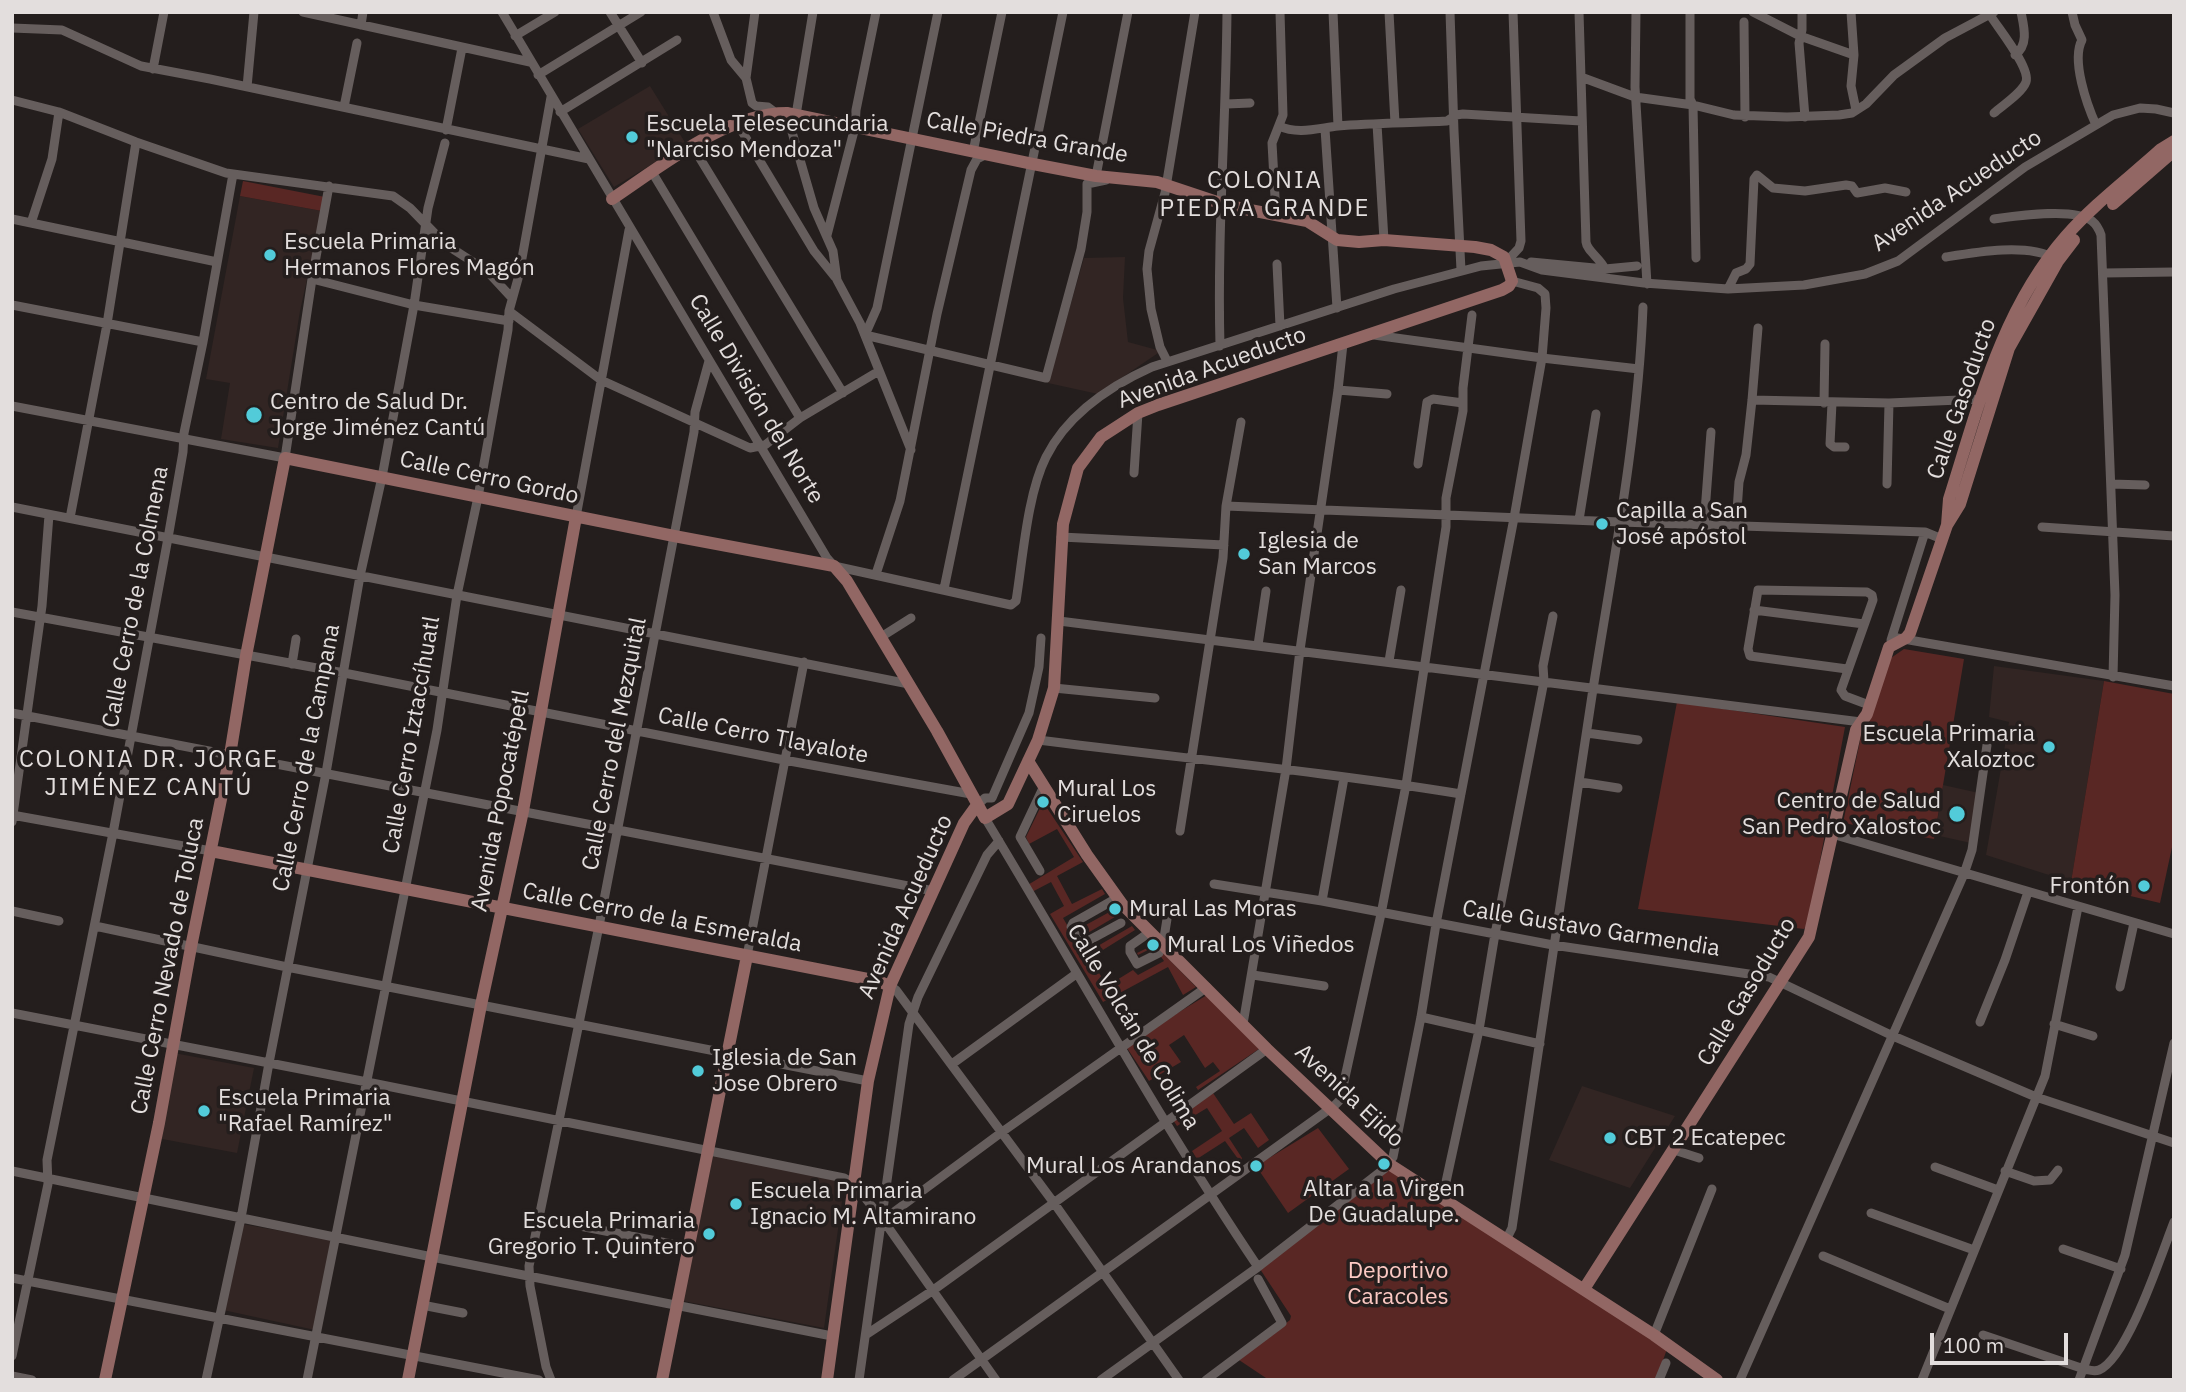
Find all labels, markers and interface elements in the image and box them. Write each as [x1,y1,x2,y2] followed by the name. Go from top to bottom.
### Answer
[924,107,1130,169] street label: Calle Piedra Grande
[646,110,889,164] place label: Escuela Telesecundaria "Narciso Mendoza"
[1867,124,2047,258] street label: Avenida Acueducto
[624,129,640,145] marker: Escuela Telesecundaria "Narciso Mendoza"
[1161,167,1369,223] district label: COLONIA PIEDRA GRANDE
[284,228,535,282] place label: Escuela Primaria Hermanos Flores Magón
[262,247,278,263] marker: Escuela Primaria Hermanos Flores Magón
[682,289,830,509] street label: Calle División del Norte
[1922,315,2002,483] street label: Calle Gasoducto
[1114,321,1310,415] street label: Avenida Acueducto
[270,388,485,442] place label: Centro de Salud Dr. Jorge Jiménez Cantú
[244,405,264,425] marker: Centro de Salud Dr. Jorge Jiménez Cantú
[397,446,581,510] street label: Calle Cerro Gordo
[97,464,175,730] street label: Calle Cerro de la Colmena
[1616,497,1748,551] place label: Capilla a San José apóstol
[1594,516,1610,532] marker: Capilla a San José apóstol
[1258,527,1377,581] place label: Iglesia de San Marcos
[1236,546,1252,562] marker: Iglesia de San Marcos
[378,614,446,856] street label: Calle Cerro Iztaccíhuatl
[577,615,653,873] street label: Calle Cerro del Mezquital
[268,622,346,894] street label: Calle Cerro de la Campana
[466,688,536,914] street label: Avenida Popocatépetl
[655,702,871,770] street label: Calle Cerro Tlayalote
[1862,720,2035,774] place label: Escuela Primaria Xaloztoc
[2041,739,2057,755] marker: Escuela Primaria Xaloztoc
[21,746,277,802] district label: COLONIA DR. JORGE JIMÉNEZ CANTÚ
[1057,775,1156,829] place label: Mural Los Ciruelos
[1742,787,1941,841] place label: Centro de Salud San Pedro Xalostoc
[1035,794,1051,810] marker: Mural Los Ciruelos
[1947,804,1967,824] marker: Centro de Salud San Pedro Xalostoc
[853,811,959,1003] street label: Avenida Acueducto
[126,815,210,1117] street label: Calle Cerro Nevado de Toluca
[2049,872,2130,900] place label: Frontón
[520,877,804,959] street label: Calle Cerro de la Esmeralda
[2136,878,2152,894] marker: Frontón
[1129,895,1297,923] place label: Mural Las Moras
[1460,895,1722,963] street label: Calle Gustavo Garmendia
[1107,901,1123,917] marker: Mural Las Moras
[1692,913,1802,1071] street label: Calle Gasoducto
[1061,919,1205,1135] street label: Calle Volcán de Colima
[1167,931,1355,959] place label: Mural Los Viñedos
[1145,937,1161,953] marker: Mural Los Viñedos
[1289,1038,1409,1154] street label: Avenida Ejido
[712,1044,857,1098] place label: Iglesia de San Jose Obrero
[690,1063,706,1079] marker: Iglesia de San Jose Obrero
[218,1084,392,1138] place label: Escuela Primaria "Rafael Ramírez"
[196,1103,212,1119] marker: Escuela Primaria "Rafael Ramírez"
[1624,1124,1786,1152] place label: CBT 2 Ecatepec
[1602,1130,1618,1146] marker: CBT 2 Ecatepec
[1026,1152,1242,1180] place label: Mural Los Arandanos
[1376,1156,1392,1172] marker: Altar a la Virgen De Guadalupe.
[1248,1158,1264,1174] marker: Mural Los Arandanos
[1303,1175,1465,1229] place label: Altar a la Virgen De Guadalupe.
[750,1177,976,1231] place label: Escuela Primaria Ignacio M. Altamirano
[728,1196,744,1212] marker: Escuela Primaria Ignacio M. Altamirano
[488,1207,695,1261] place label: Escuela Primaria Gregorio T. Quintero
[701,1226,717,1242] marker: Escuela Primaria Gregorio T. Quintero
[1347,1257,1449,1311] park label: Deportivo Caracoles
[1934,1318,2072,1362] scale bar
[1943,1331,2004,1359] text: 100 m

